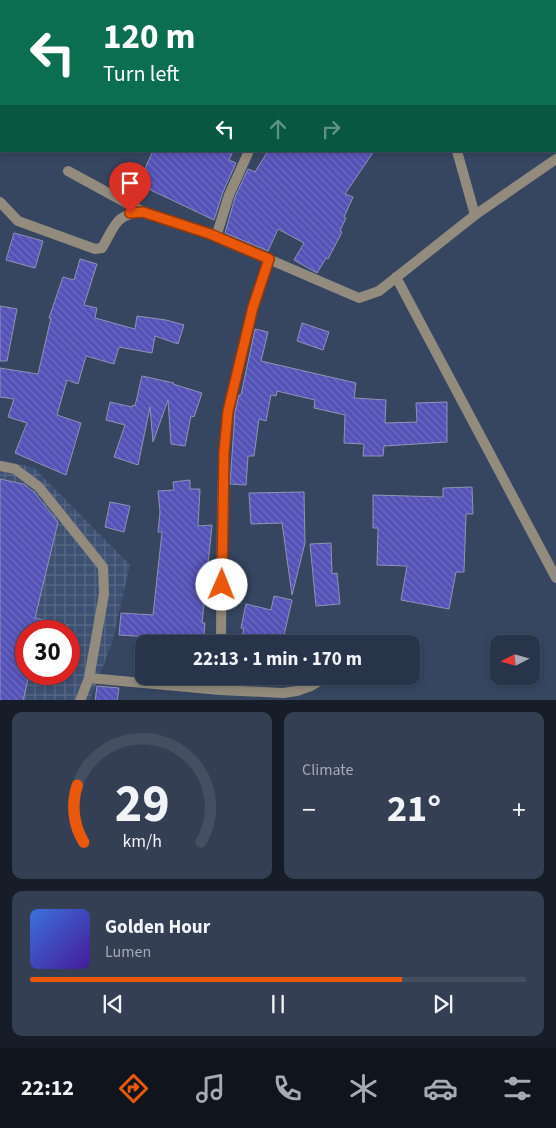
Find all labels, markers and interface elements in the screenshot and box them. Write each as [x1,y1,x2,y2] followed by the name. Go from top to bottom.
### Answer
[103,12,195,62] text: 120 m
[20,20,85,85] icon: left
[103,58,179,90] text: Turn left
[211,115,239,143] icon: left
[264,115,292,143] icon: ahead
[317,115,345,143] icon: right
[109,162,151,213] pin
[116,169,144,197] icon: arrive
[195,558,247,610] position arrow
[15,620,80,685] speed limit sign: 30
[490,635,540,685] north arrow
[490,635,540,685] map controls
[193,646,362,673] text: 22:13 · 1 min · 170 m
[302,759,353,781] text: Climate
[115,768,169,842] text: 29
[387,782,441,836] text: 21°
[302,790,316,830] text: −
[512,790,526,830] text: +
[122,829,162,854] text: km/h
[105,914,210,941] text: Golden Hour
[105,941,151,963] text: Lumen
[99,990,127,1018] icon: previous
[264,990,292,1018] icon: pause
[429,990,457,1018] icon: next
[116,1071,151,1106] icon: directions
[193,1071,228,1106] icon: music
[270,1071,305,1106] icon: phone
[346,1071,381,1106] icon: climate
[423,1071,458,1106] icon: car
[500,1071,535,1106] icon: filters
[21,1072,74,1104] text: 22:12

